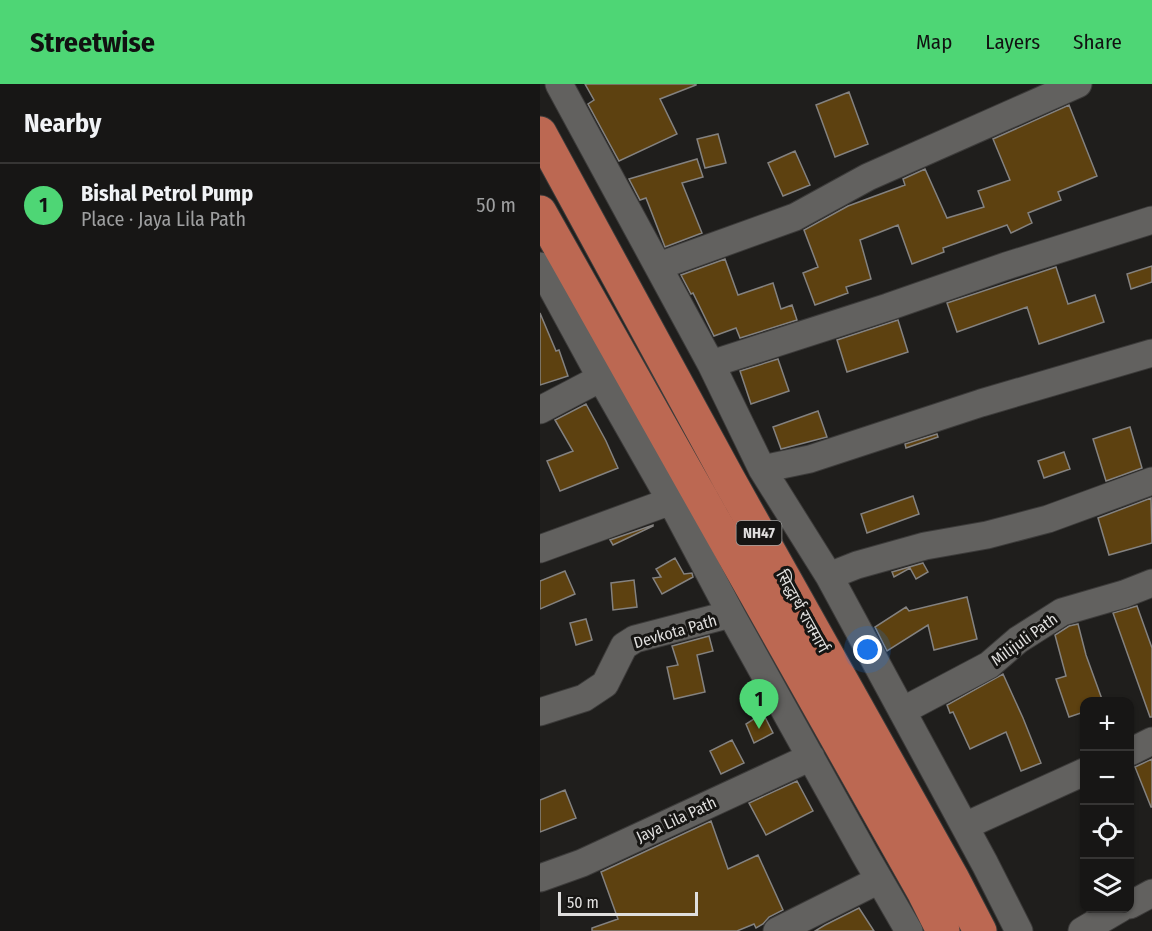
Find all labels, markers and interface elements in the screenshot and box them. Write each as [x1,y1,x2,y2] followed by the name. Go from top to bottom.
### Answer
[30,26,155,59] text: Streetwise
[916,29,952,55] text: Map
[985,29,1040,55] text: Layers
[1073,29,1122,55] text: Share
[24,108,101,139] text: Nearby
[81,180,253,207] text: Bishal Petrol Pump
[39,193,48,217] text: 1
[476,193,516,217] text: 50 m
[81,207,246,231] text: Place · Jaya Lila Path
[736,521,782,545] road number: NH47
[772,567,833,657] street label: सिद्धार्थ राजमार्ग
[988,609,1061,670] street label: Milijuli Path
[631,611,719,652] street label: Devkota Path
[853,635,882,664] your location
[740,680,778,729] pin: 1
[1080,697,1134,913] map controls
[1080,697,1134,751] button: +
[1080,751,1134,805] button: −
[633,793,719,846] street label: Jaya Lila Path
[1080,805,1134,859] button: locate
[1080,859,1134,913] button: layers
[558,889,698,916] scale bar
[567,893,599,912] text: 50 m

